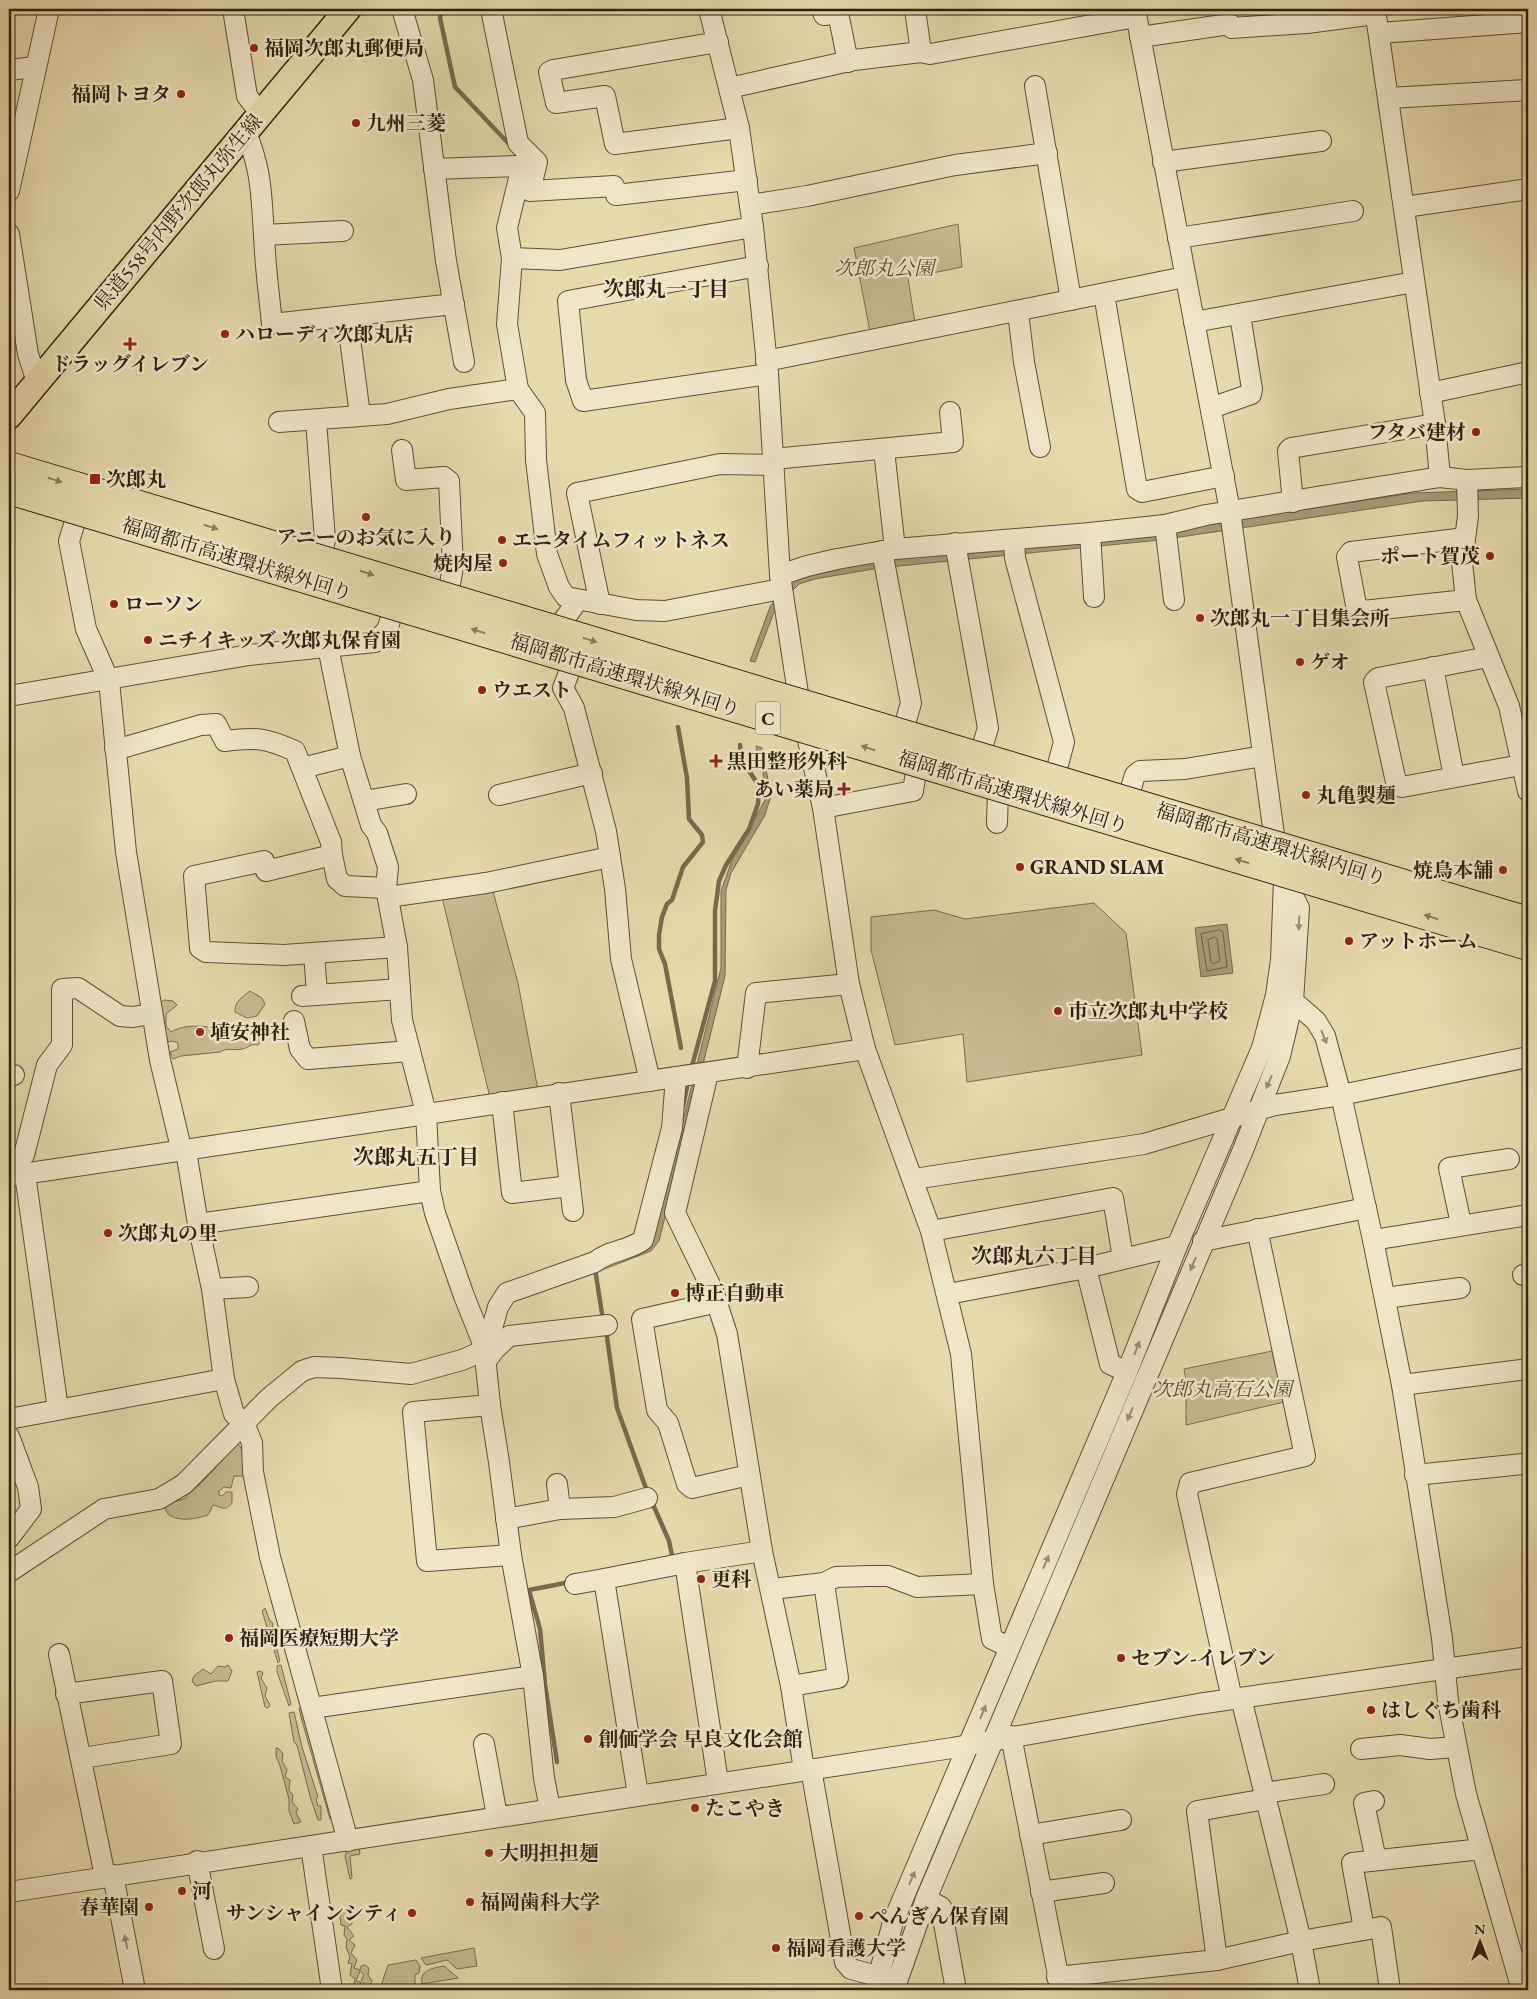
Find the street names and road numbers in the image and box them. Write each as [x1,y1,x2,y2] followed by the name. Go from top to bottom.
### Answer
[88,108,268,316] street label: 県道558号内野次郎丸弥生線
[118,511,356,607] street label: 福岡都市高速環状線外回り
[506,627,744,723] street label: 福岡都市高速環状線外回り
[756,701,780,734] road number: C
[894,744,1132,840] street label: 福岡都市高速環状線外回り
[1152,796,1390,892] street label: 福岡都市高速環状線内回り

